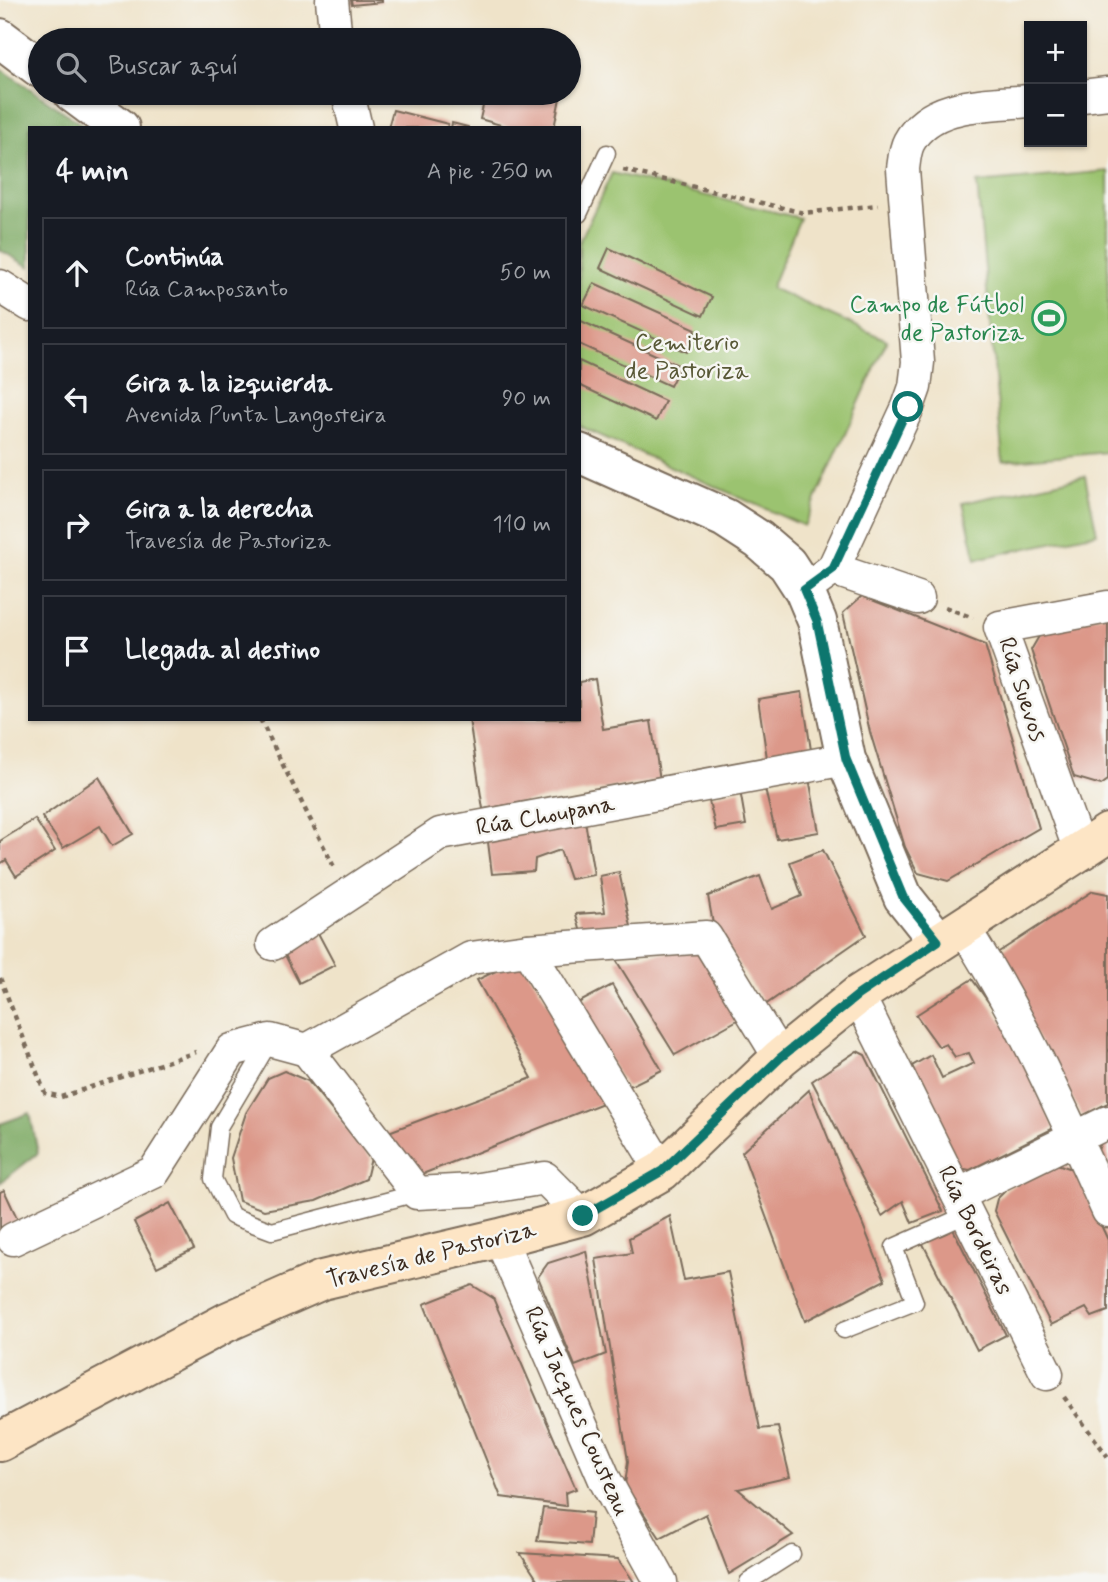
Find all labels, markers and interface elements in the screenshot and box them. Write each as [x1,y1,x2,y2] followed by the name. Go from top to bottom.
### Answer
[1024,21,1087,147] map controls
[1024,21,1087,84] button: +
[28,28,581,105] search box
[52,48,90,86] icon: search
[108,50,239,84] text: Buscar aquí
[1024,84,1087,147] button: −
[56,152,129,191] text: 4 min
[427,157,553,187] text: A pie · 250 m
[125,241,224,275] text: Continúa
[58,254,96,292] icon: ahead
[500,258,551,288] text: 50 m
[125,275,288,305] text: Rúa Camposanto
[849,290,1025,349] place label: Campo de Fútbol de Pastoriza
[1030,299,1068,337] sports icon: Campo de Fútbol de Pastoriza
[625,328,749,387] park label: Cemiterio de Pastoriza
[125,367,332,401] text: Gira a la izquierda
[58,380,96,418] icon: left
[502,384,551,414] text: 90 m
[892,391,923,422] route start
[125,401,387,431] text: Avenida Punta Langosteira
[125,493,314,527] text: Gira a la derecha
[58,506,96,544] icon: right
[492,510,551,540] text: 110 m
[125,527,331,557] text: Travesía de Pastoriza
[58,632,96,670] icon: arrive
[990,633,1053,746] street label: Rúa Suevos
[125,634,320,668] text: Llegada al destino
[474,789,618,844] street label: Rúa Choupana
[930,1161,1019,1301] street label: Rúa Bordeiras
[567,1200,598,1231] route end
[323,1214,540,1296] street label: Travesía de Pastoriza
[516,1302,637,1521] street label: Rúa Jacques Cousteau

